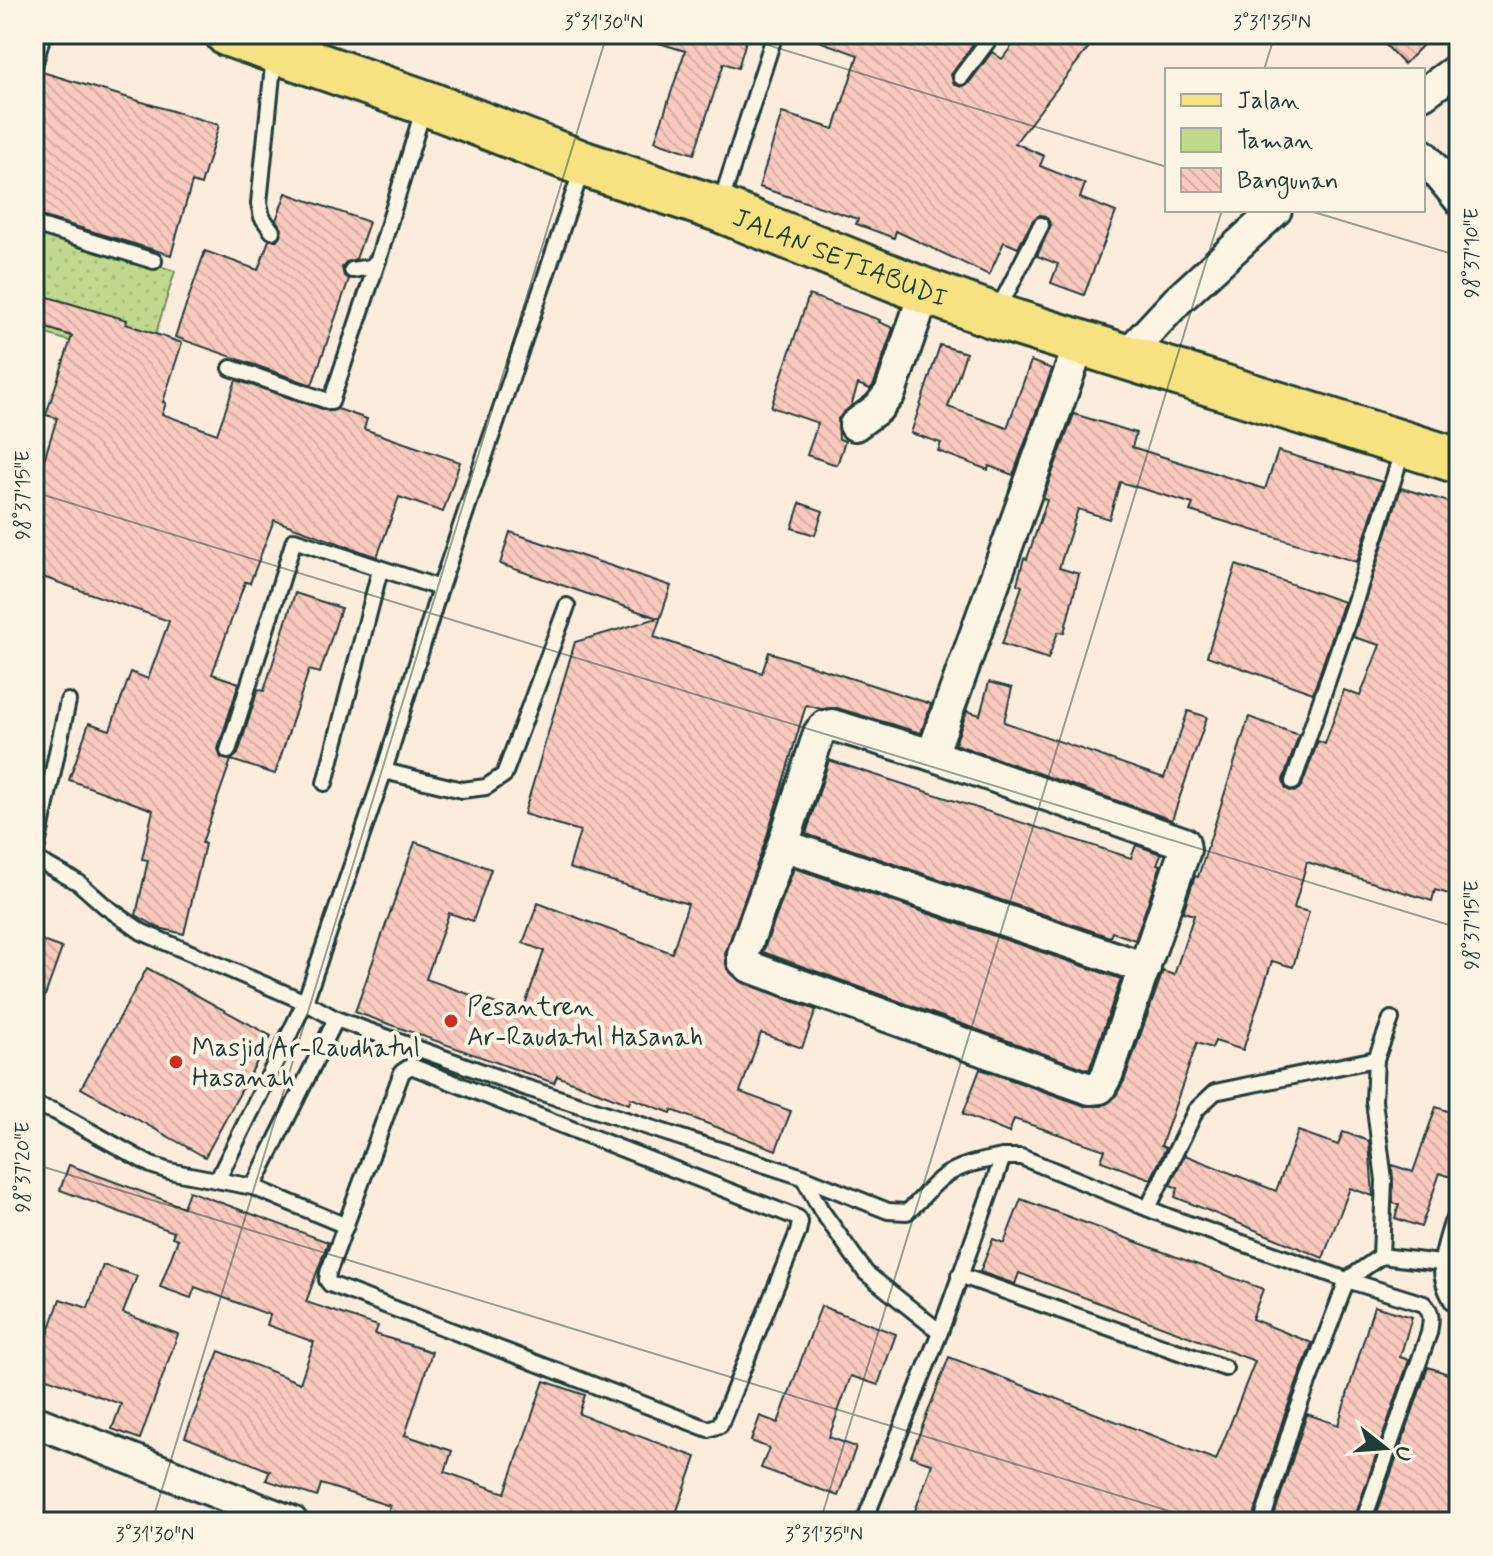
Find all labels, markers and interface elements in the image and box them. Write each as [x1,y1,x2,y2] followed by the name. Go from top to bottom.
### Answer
[565,10,643,37] text: 3°31'30"N
[1233,10,1311,37] text: 3°31'35"N
[1165,68,1425,212] legend
[1237,86,1300,117] text: Jalan
[1237,126,1313,157] text: Taman
[1237,166,1338,199] text: Bangunan
[728,201,952,317] street label: JALAN SETIABUDI
[1459,208,1486,298] text: 98°37'10"E
[10,450,37,540] text: 98°37'15"E
[1459,880,1486,970] text: 98°37'15"E
[467,991,703,1055] place label: Pesantren Ar-Raudatul Hasanah
[442,1012,460,1030] marker: Pesantren Ar-Raudatul Hasanah
[192,1032,420,1096] place label: Masjid Ar-Raudhatul Hasanah
[167,1053,185,1071] marker: Masjid Ar-Raudhatul Hasanah
[10,1121,37,1213] text: 98°37'20"E
[1345,1408,1425,1488] north arrow
[1387,1442,1418,1464] text: U
[116,1522,194,1549] text: 3°31'30"N
[785,1522,863,1549] text: 3°31'35"N

